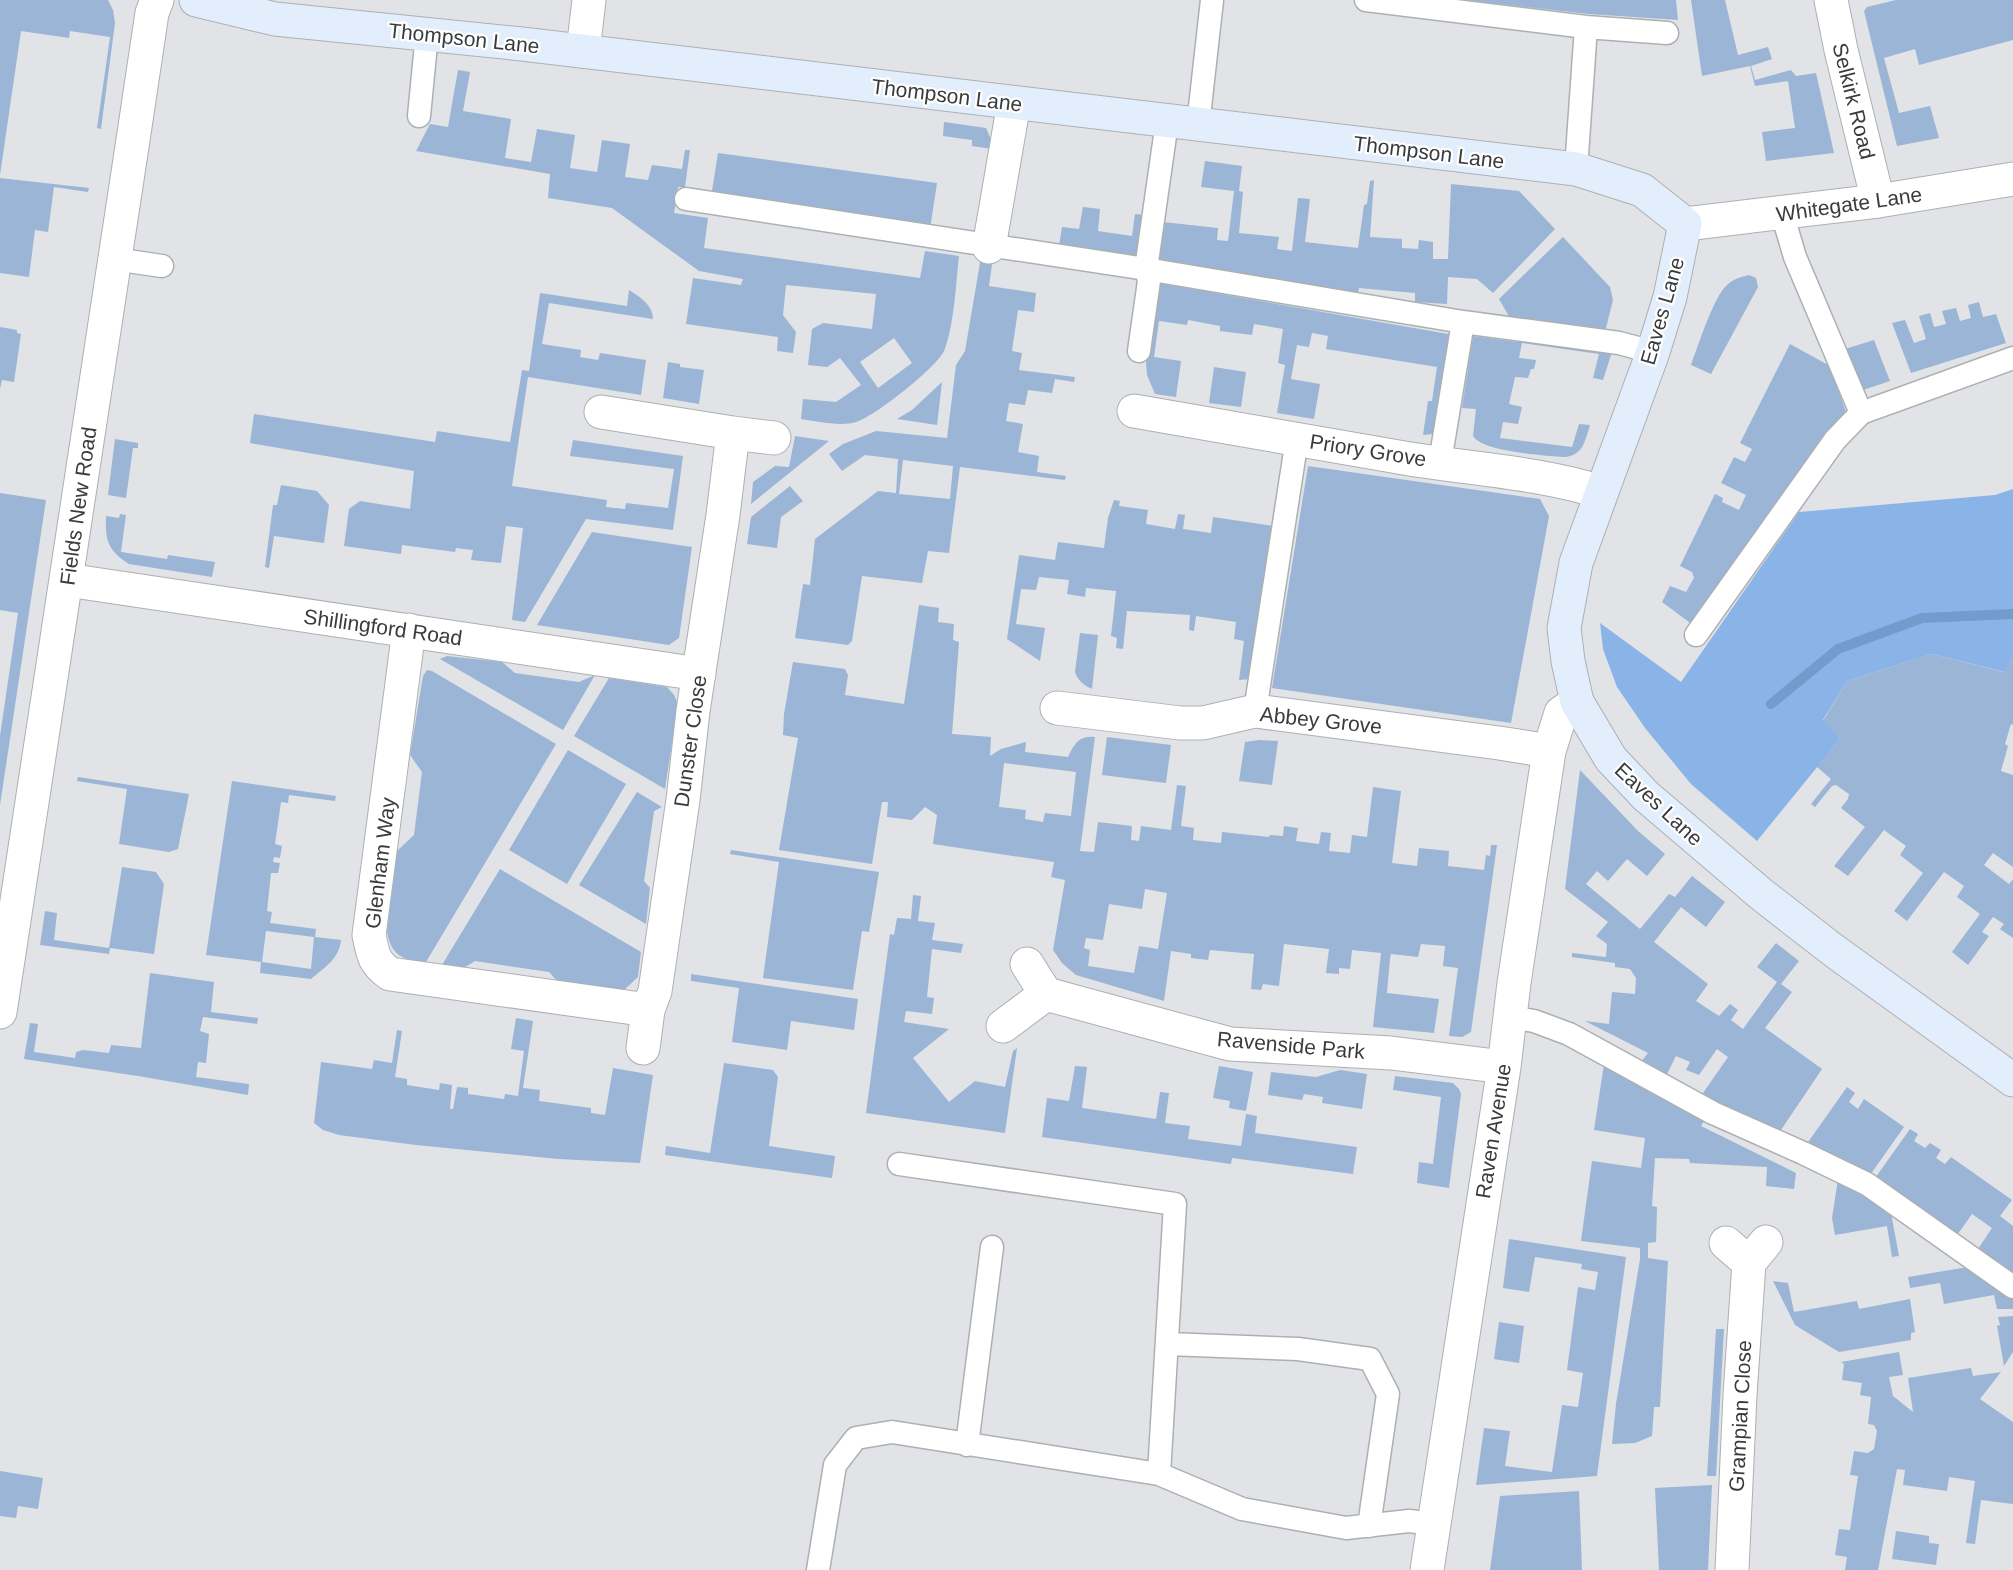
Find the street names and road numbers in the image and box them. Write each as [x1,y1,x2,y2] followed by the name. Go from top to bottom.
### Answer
[387,19,541,57] street label: Thompson Lane
[1828,40,1880,162] street label: Selkirk Road
[870,74,1024,116] street label: Thompson Lane
[1352,131,1506,173] street label: Thompson Lane
[1775,182,1923,226] street label: Whitegate Lane
[1636,255,1688,367] street label: Eaves Lane
[55,425,101,587] street label: Fields New Road
[1308,429,1428,471] street label: Priory Grove
[302,604,464,650] street label: Shillingford Road
[669,674,711,808] street label: Dunster Close
[1259,702,1383,738] street label: Abbey Grove
[1611,758,1707,850] street label: Eaves Lane
[361,795,400,930] street label: Glenham Way
[1216,1027,1366,1063] street label: Ravenside Park
[1471,1062,1515,1200] street label: Raven Avenue
[1725,1340,1755,1492] street label: Grampian Close

